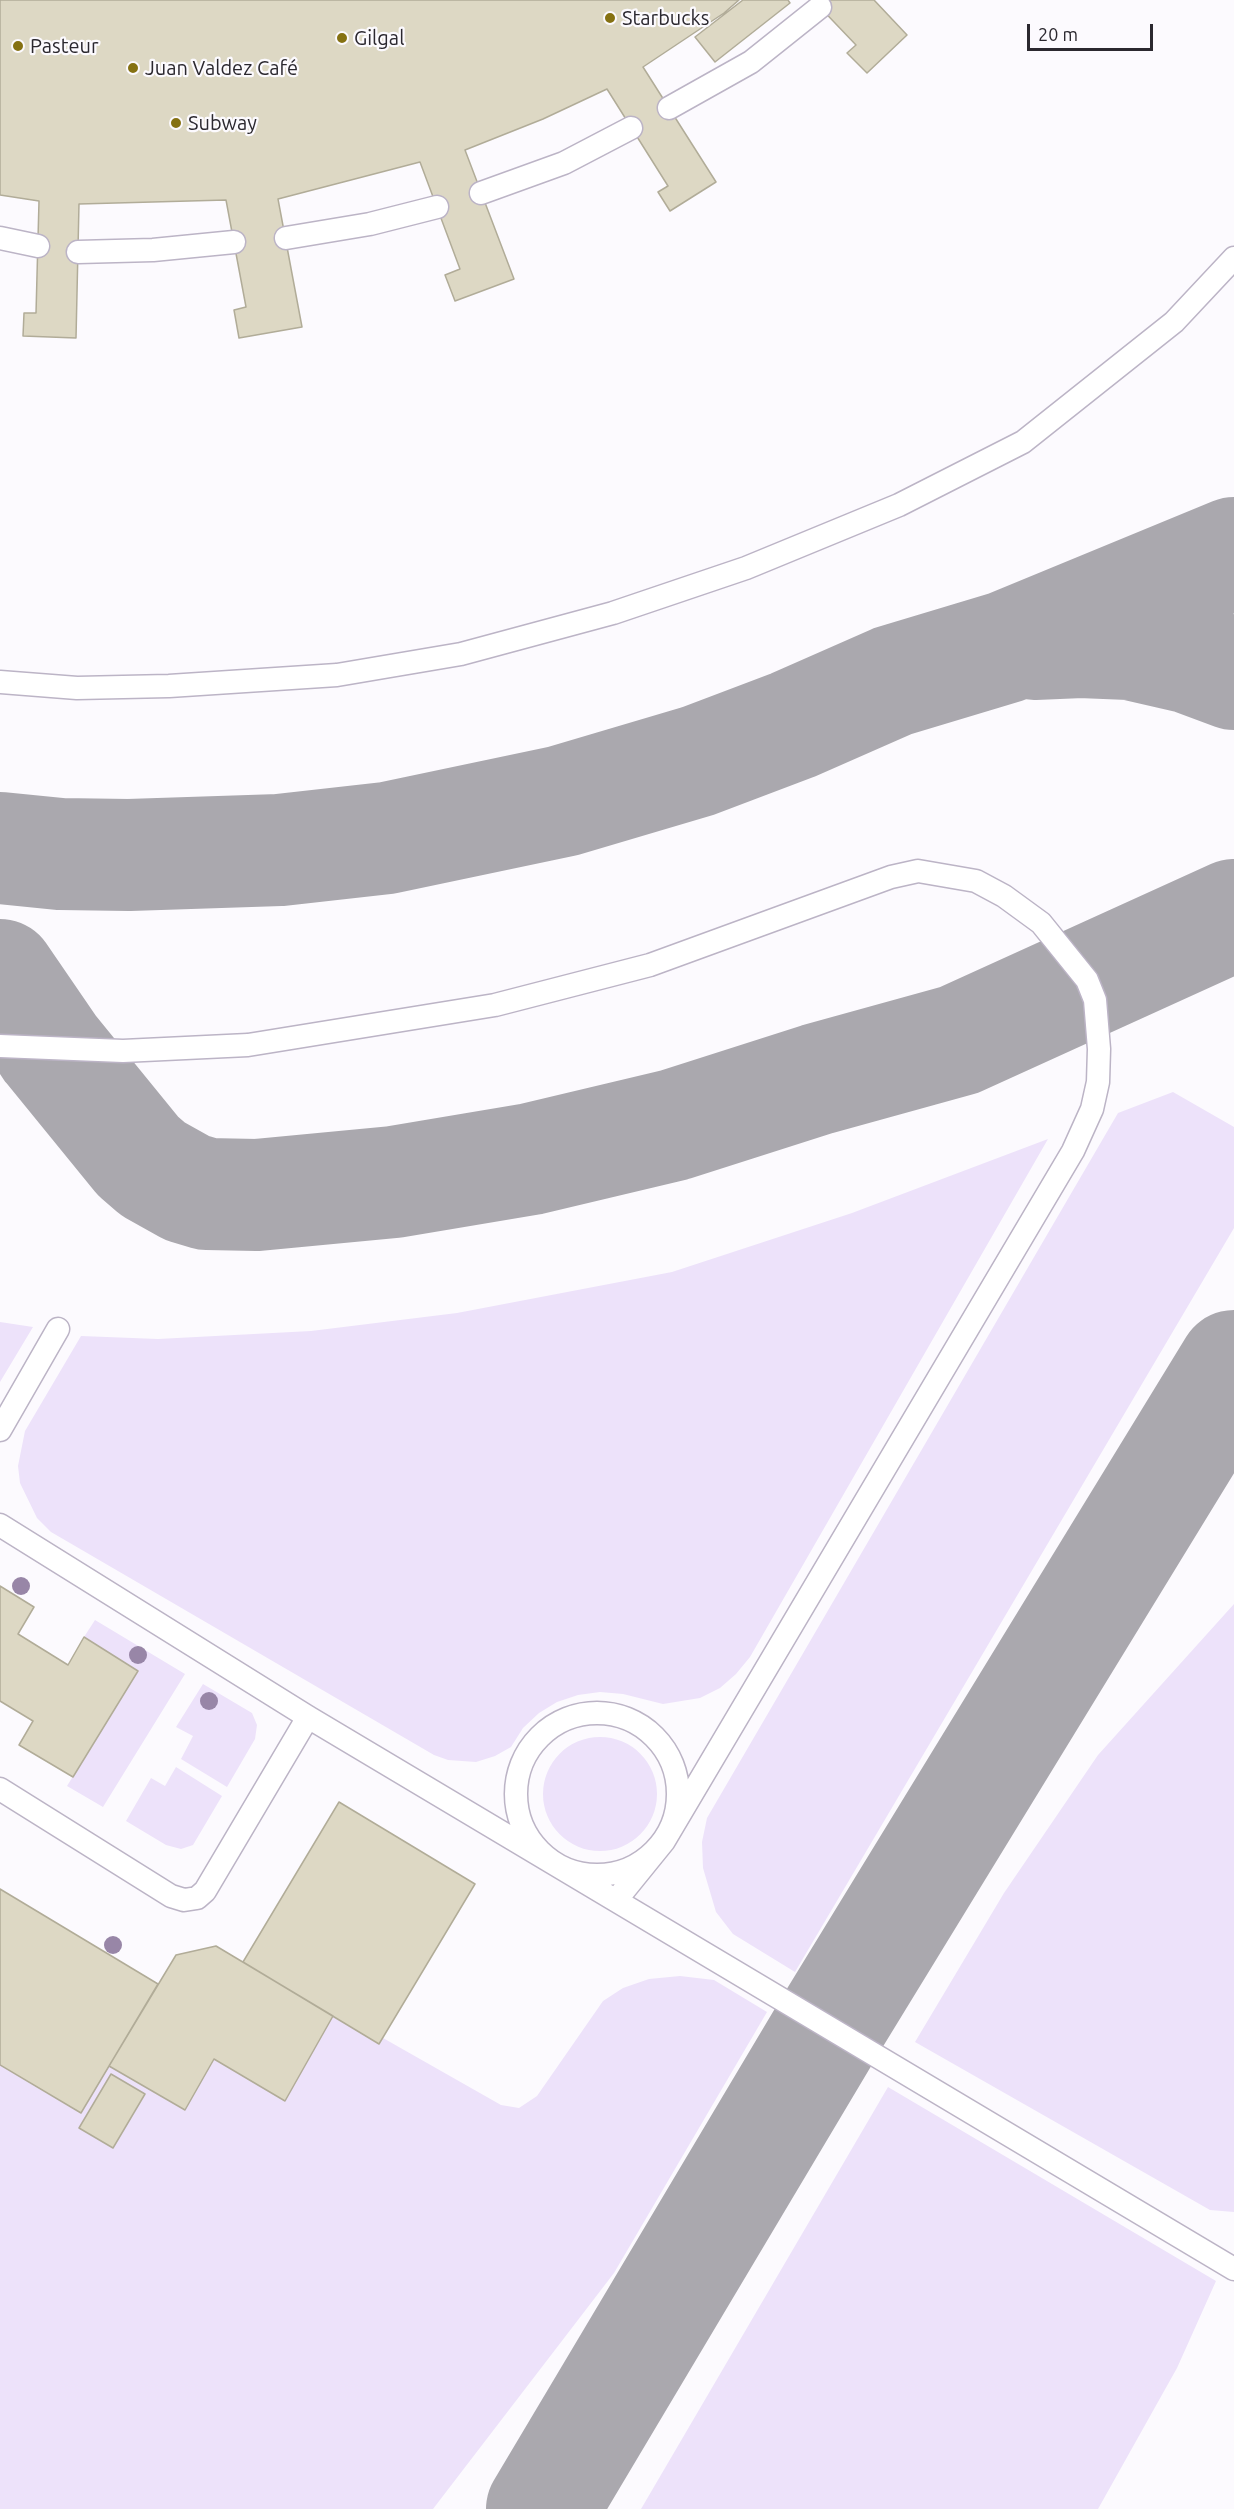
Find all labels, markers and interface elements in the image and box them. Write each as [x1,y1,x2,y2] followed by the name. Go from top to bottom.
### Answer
[622,6,709,30] place label: Starbucks
[603,11,617,25] marker: Starbucks
[1030,12,1156,50] scale bar
[1038,24,1078,44] text: 20 m
[354,26,404,50] place label: Gilgal
[335,31,349,45] marker: Gilgal
[30,34,99,58] place label: Pasteur
[11,39,25,53] marker: Pasteur
[145,56,298,80] place label: Juan Valdez Café
[126,61,140,75] marker: Juan Valdez Café
[188,111,257,135] place label: Subway
[169,116,183,130] marker: Subway

